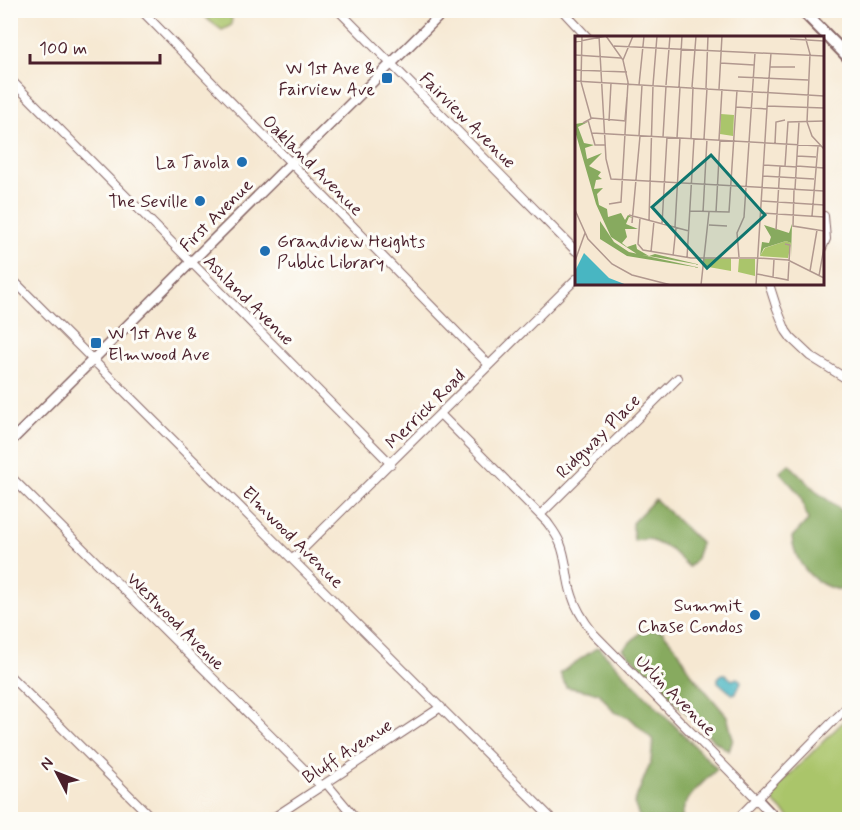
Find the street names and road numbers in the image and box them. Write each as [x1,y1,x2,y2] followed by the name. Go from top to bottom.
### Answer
[414,67,521,174] street label: Fairview Avenue
[256,110,368,222] street label: Oakland Avenue
[175,174,259,258] street label: First Avenue
[198,250,299,351] street label: Ashland Avenue
[380,364,471,455] street label: Merrick Road
[551,389,647,485] street label: Ridgway Place
[236,482,349,594] street label: Elmwood Avenue
[121,567,230,676] street label: Westwood Avenue
[629,650,721,742] street label: Urlin Avenue
[298,714,397,790] street label: Bluff Avenue

